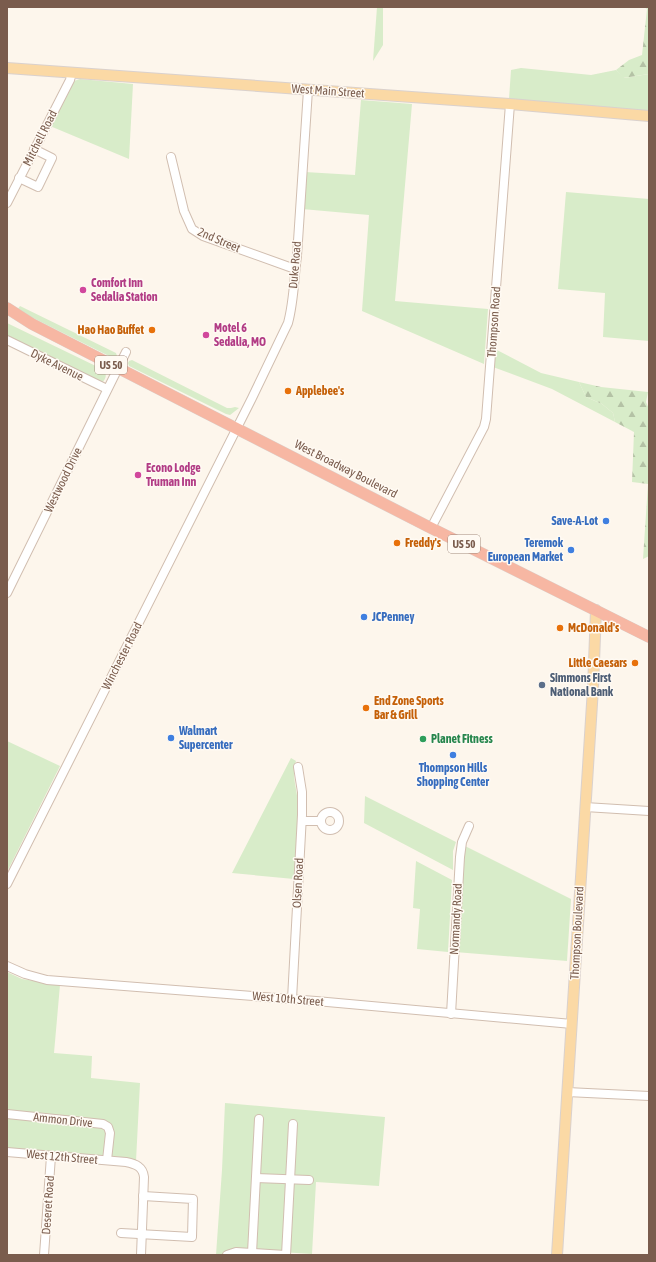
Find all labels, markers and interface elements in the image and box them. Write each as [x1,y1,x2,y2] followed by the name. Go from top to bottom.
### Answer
[291,81,366,101] street label: West Main Street
[20,108,60,168] street label: Mitchell Road
[195,225,243,255] street label: 2nd Street
[286,241,304,289] street label: Duke Road
[91,276,158,304] place label: Comfort Inn Sedalia Station
[78,285,88,295] marker: Comfort Inn Sedalia Station
[485,286,503,358] street label: Thompson Road
[214,321,266,349] place label: Motel 6 Sedalia, MO
[77,323,145,337] place label: Hao Hao Buffet
[147,325,157,335] marker: Hao Hao Buffet
[201,330,211,340] marker: Motel 6 Sedalia, MO
[28,346,86,384] street label: Dyke Avenue
[95,356,127,374] road number: US 50
[295,384,345,398] place label: Applebee's
[283,386,293,396] marker: Applebee's
[292,437,400,501] street label: West Broadway Boulevard
[41,445,85,515] street label: Westwood Drive
[146,461,201,489] place label: Econo Lodge Truman Inn
[133,470,143,480] marker: Econo Lodge Truman Inn
[551,514,599,528] place label: Save-A-Lot
[601,516,611,526] marker: Save-A-Lot
[448,535,480,553] road number: US 50
[405,536,442,550] place label: Freddy's
[488,536,564,564] place label: Teremok European Market
[392,538,402,548] marker: Freddy's
[566,545,576,555] marker: Teremok European Market
[371,610,414,624] place label: JCPenney
[359,612,369,622] marker: JCPenney
[99,620,145,692] street label: Winchester Road
[568,621,620,635] place label: McDonald's
[555,623,565,633] marker: McDonald's
[569,656,628,670] place label: Little Caesars
[630,658,640,668] marker: Little Caesars
[550,671,614,699] place label: Simmons First National Bank
[537,680,547,690] marker: Simmons First National Bank
[374,694,444,722] place label: End Zone Sports Bar & Grill
[361,703,371,713] marker: End Zone Sports Bar & Grill
[178,724,233,752] place label: Walmart Supercenter
[431,732,494,746] place label: Planet Fitness
[166,733,176,743] marker: Walmart Supercenter
[418,734,428,744] marker: Planet Fitness
[448,750,458,760] marker: Thompson Hills Shopping Center
[417,761,490,789] place label: Thompson Hills Shopping Center
[290,858,306,908] street label: Olsen Road
[447,883,465,955] street label: Normandy Road
[568,886,586,980] street label: Thompson Boulevard
[252,989,325,1009] street label: West 10th Street
[33,1110,93,1130] street label: Ammon Drive
[26,1147,99,1167] street label: West 12th Street
[39,1175,57,1235] street label: Deseret Road

